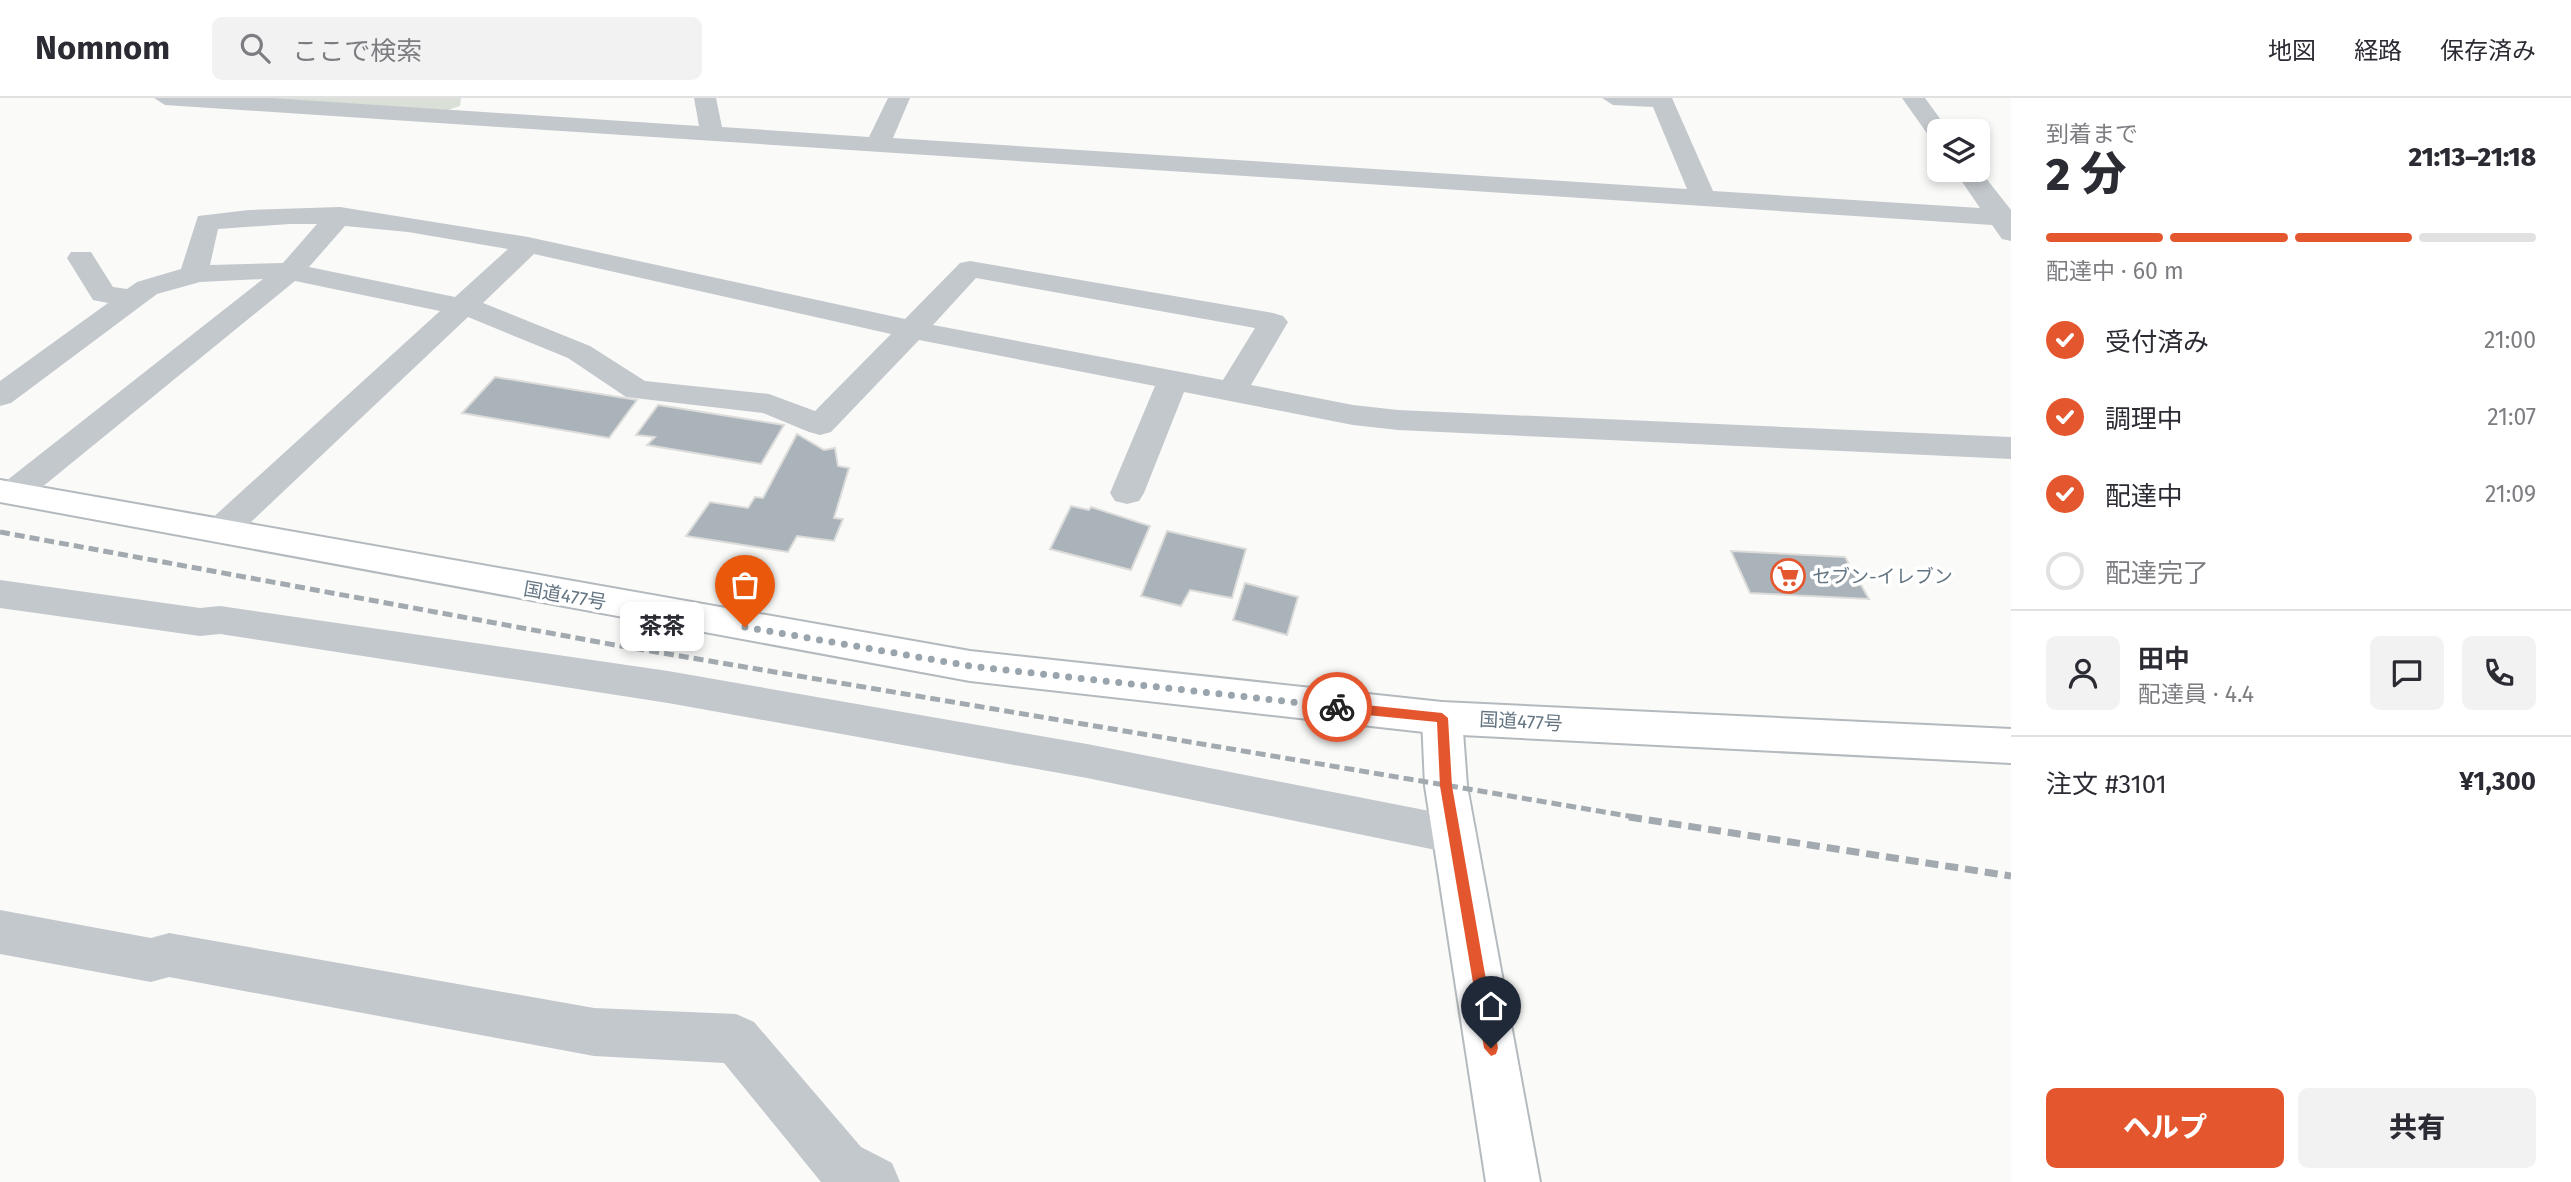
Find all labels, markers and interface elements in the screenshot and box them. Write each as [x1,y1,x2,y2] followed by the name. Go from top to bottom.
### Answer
[212,17,702,80] search box
[35,28,170,68] text: Nomnom
[236,29,274,67] icon: search
[292,36,422,67] text: ここで検索
[2268,37,2316,65] text: 地図
[2354,37,2402,65] text: 経路
[2440,37,2536,65] text: 保存済み
[1927,119,1990,182] map controls
[1927,119,1990,182] button: layers
[2046,120,2138,148] text: 到着まで
[2408,142,2536,173] text: 21:13–21:18
[2046,147,2127,202] text: 2 分
[2046,257,2184,285] text: 配達中 · 60 m
[2046,321,2084,359] icon: check
[2484,326,2536,354] text: 21:00
[2105,327,2209,358] text: 受付済み
[2046,398,2084,436] icon: check
[2487,403,2536,431] text: 21:07
[2105,404,2183,435] text: 調理中
[2046,475,2084,513] icon: check
[2485,480,2536,508] text: 21:09
[2105,481,2183,512] text: 配達中
[715,555,775,627] pin
[1769,557,1807,595] supermarket icon: セブン-イレブン
[2105,558,2209,589] text: 配達完了
[1812,565,1953,588] place label: セブン-イレブン
[726,566,764,604] icon: bag
[522,577,608,614] street label: 国道477号
[619,602,703,652] callout: 茶茶
[639,612,685,640] text: 茶茶
[2046,636,2120,710] button: person
[2370,636,2444,710] button: chat
[2462,636,2536,710] button: phone
[2138,644,2190,675] text: 田中
[1302,672,1372,742] courier
[2138,680,2254,708] text: 配達員 · 4.4
[1318,688,1356,726] icon: bike
[1479,708,1563,735] street label: 国道477号
[2459,766,2536,797] text: ¥1,300
[2046,769,2167,800] text: 注文 #3101
[1461,976,1521,1048] pin
[1472,987,1510,1025] icon: home
[2046,1088,2284,1168] button: ヘルプ
[2298,1088,2536,1168] button: 共有

